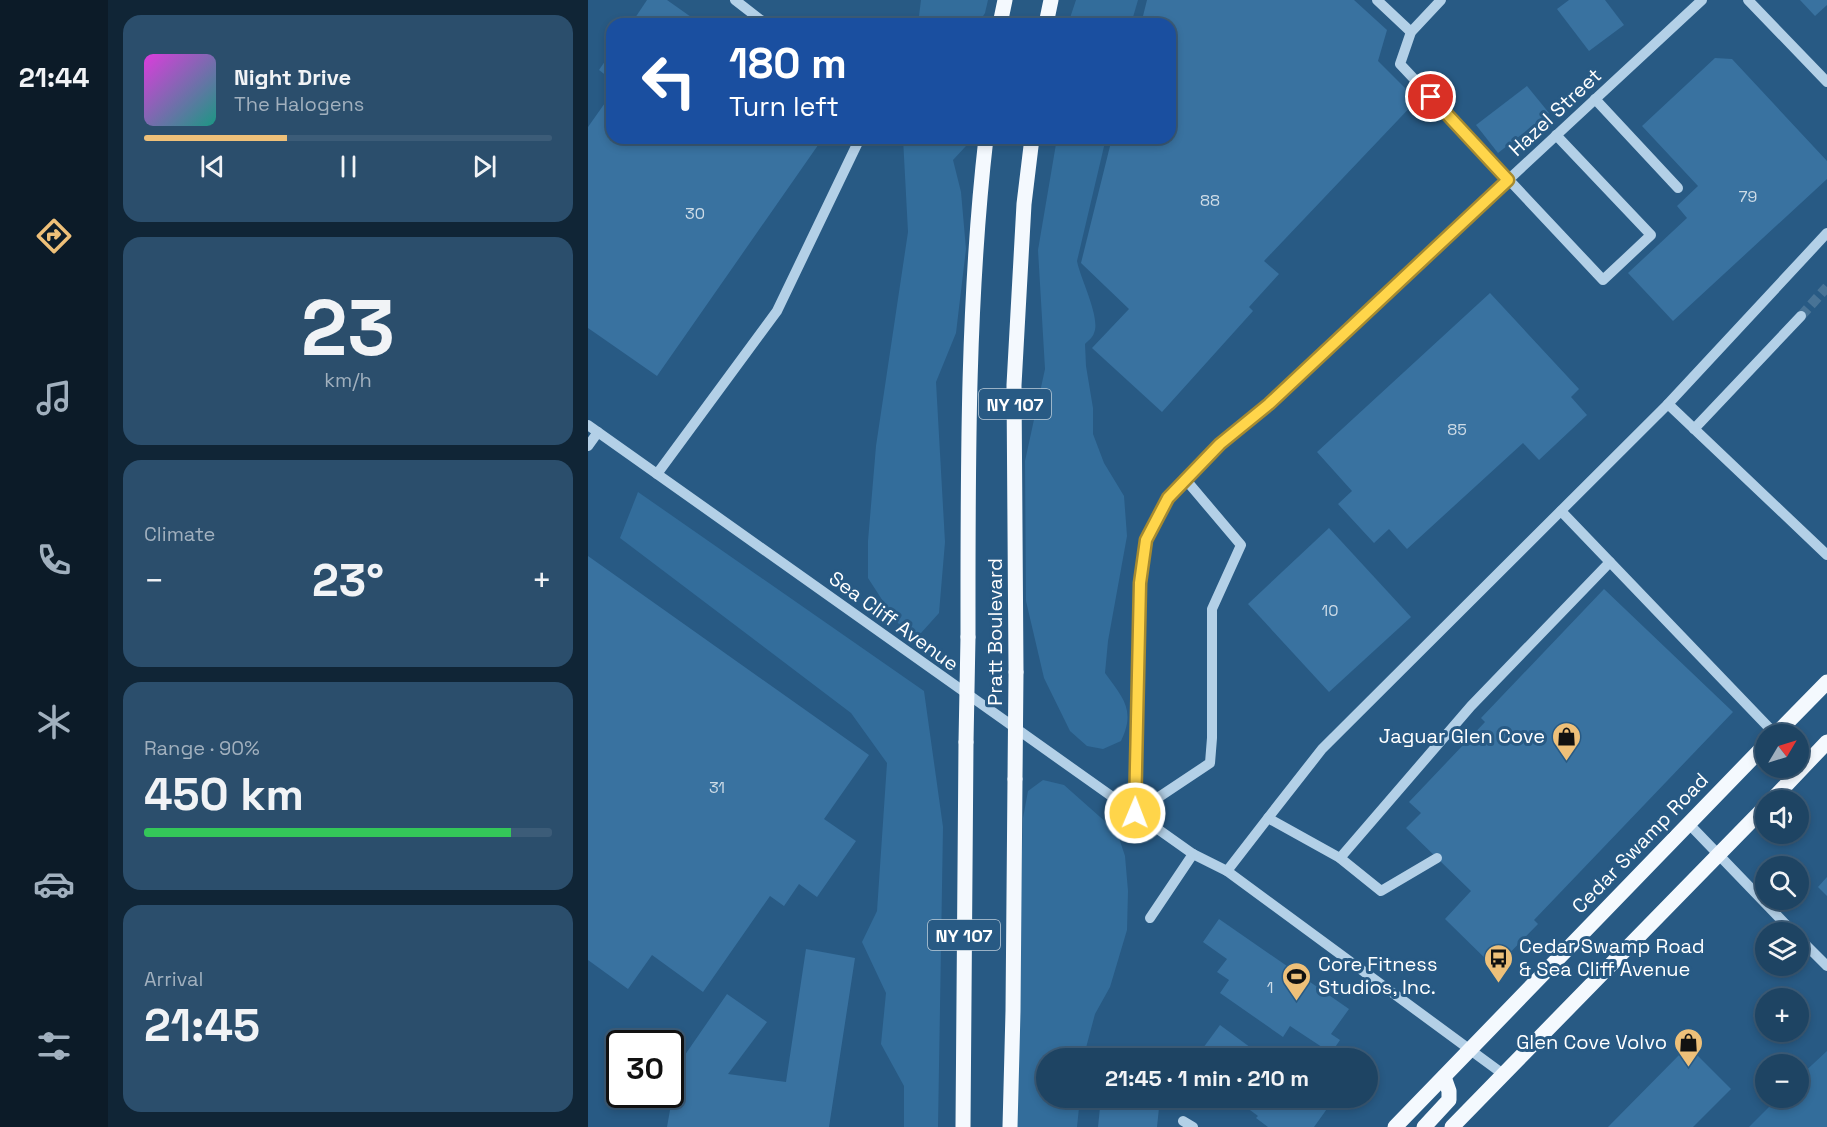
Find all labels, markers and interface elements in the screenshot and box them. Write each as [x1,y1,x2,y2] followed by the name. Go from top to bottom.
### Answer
[729,37,847,90] text: 180 m
[630,42,708,120] icon: left
[19,60,89,95] text: 21:44
[1503,62,1607,162] street label: Hazel Street
[234,63,351,91] text: Night Drive
[1405,71,1456,122] pin
[1414,80,1447,113] icon: arrive
[729,89,839,124] text: Turn left
[234,91,364,117] text: The Halogens
[196,150,229,183] icon: previous
[332,150,365,183] icon: pause
[468,150,501,183] icon: next
[1739,186,1757,207] house number: 79
[1200,190,1220,211] house number: 88
[685,203,705,224] house number: 30
[33,215,75,257] icon: directions
[301,278,395,378] text: 23
[324,367,372,393] text: km/h
[33,377,75,419] icon: music
[979,389,1051,419] road number: NY 107
[1447,419,1467,440] house number: 85
[144,521,215,547] text: Climate
[33,539,75,581] icon: phone
[312,552,384,609] text: 23°
[982,558,1008,706] street label: Pratt Boulevard
[144,560,164,602] text: −
[532,560,552,602] text: +
[824,565,964,677] street label: Sea Cliff Avenue
[1322,600,1338,621] house number: 10
[33,701,75,743] icon: climate
[1550,720,1582,762] shop icon: Jaguar Glen Cove
[1379,723,1545,749] place label: Jaguar Glen Cove
[1755,724,1809,778] north arrow
[1755,724,1809,1108] map controls
[144,735,260,761] text: Range · 90%
[144,766,304,823] text: 450 km
[1566,767,1714,919] street label: Cedar Swamp Road
[709,777,725,798] house number: 31
[1103,781,1167,845] position arrow
[1755,790,1809,844] button: sound
[1755,856,1809,910] button: search
[33,863,75,905] icon: car
[928,920,1000,950] road number: NY 107
[1755,922,1809,976] button: layers
[1519,933,1705,982] place label: Cedar Swamp Road & Sea Cliff Avenue
[1482,942,1514,984] bus stop icon: Cedar Swamp Road & Sea Cliff Avenue
[1318,951,1437,1000] place label: Core Fitness Studios, Inc.
[1281,960,1313,1002] sports icon: Core Fitness Studios, Inc.
[144,966,203,992] text: Arrival
[1267,977,1273,998] house number: 1
[1755,988,1809,1042] button: +
[144,997,260,1054] text: 21:45
[33,1025,75,1067] icon: filters
[1672,1026,1704,1068] shop icon: Glen Cove Volvo
[1516,1029,1667,1055] place label: Glen Cove Volvo
[606,1030,684,1108] speed limit sign: 30
[1755,1054,1809,1108] button: −
[1105,1064,1309,1092] text: 21:45 · 1 min · 210 m

